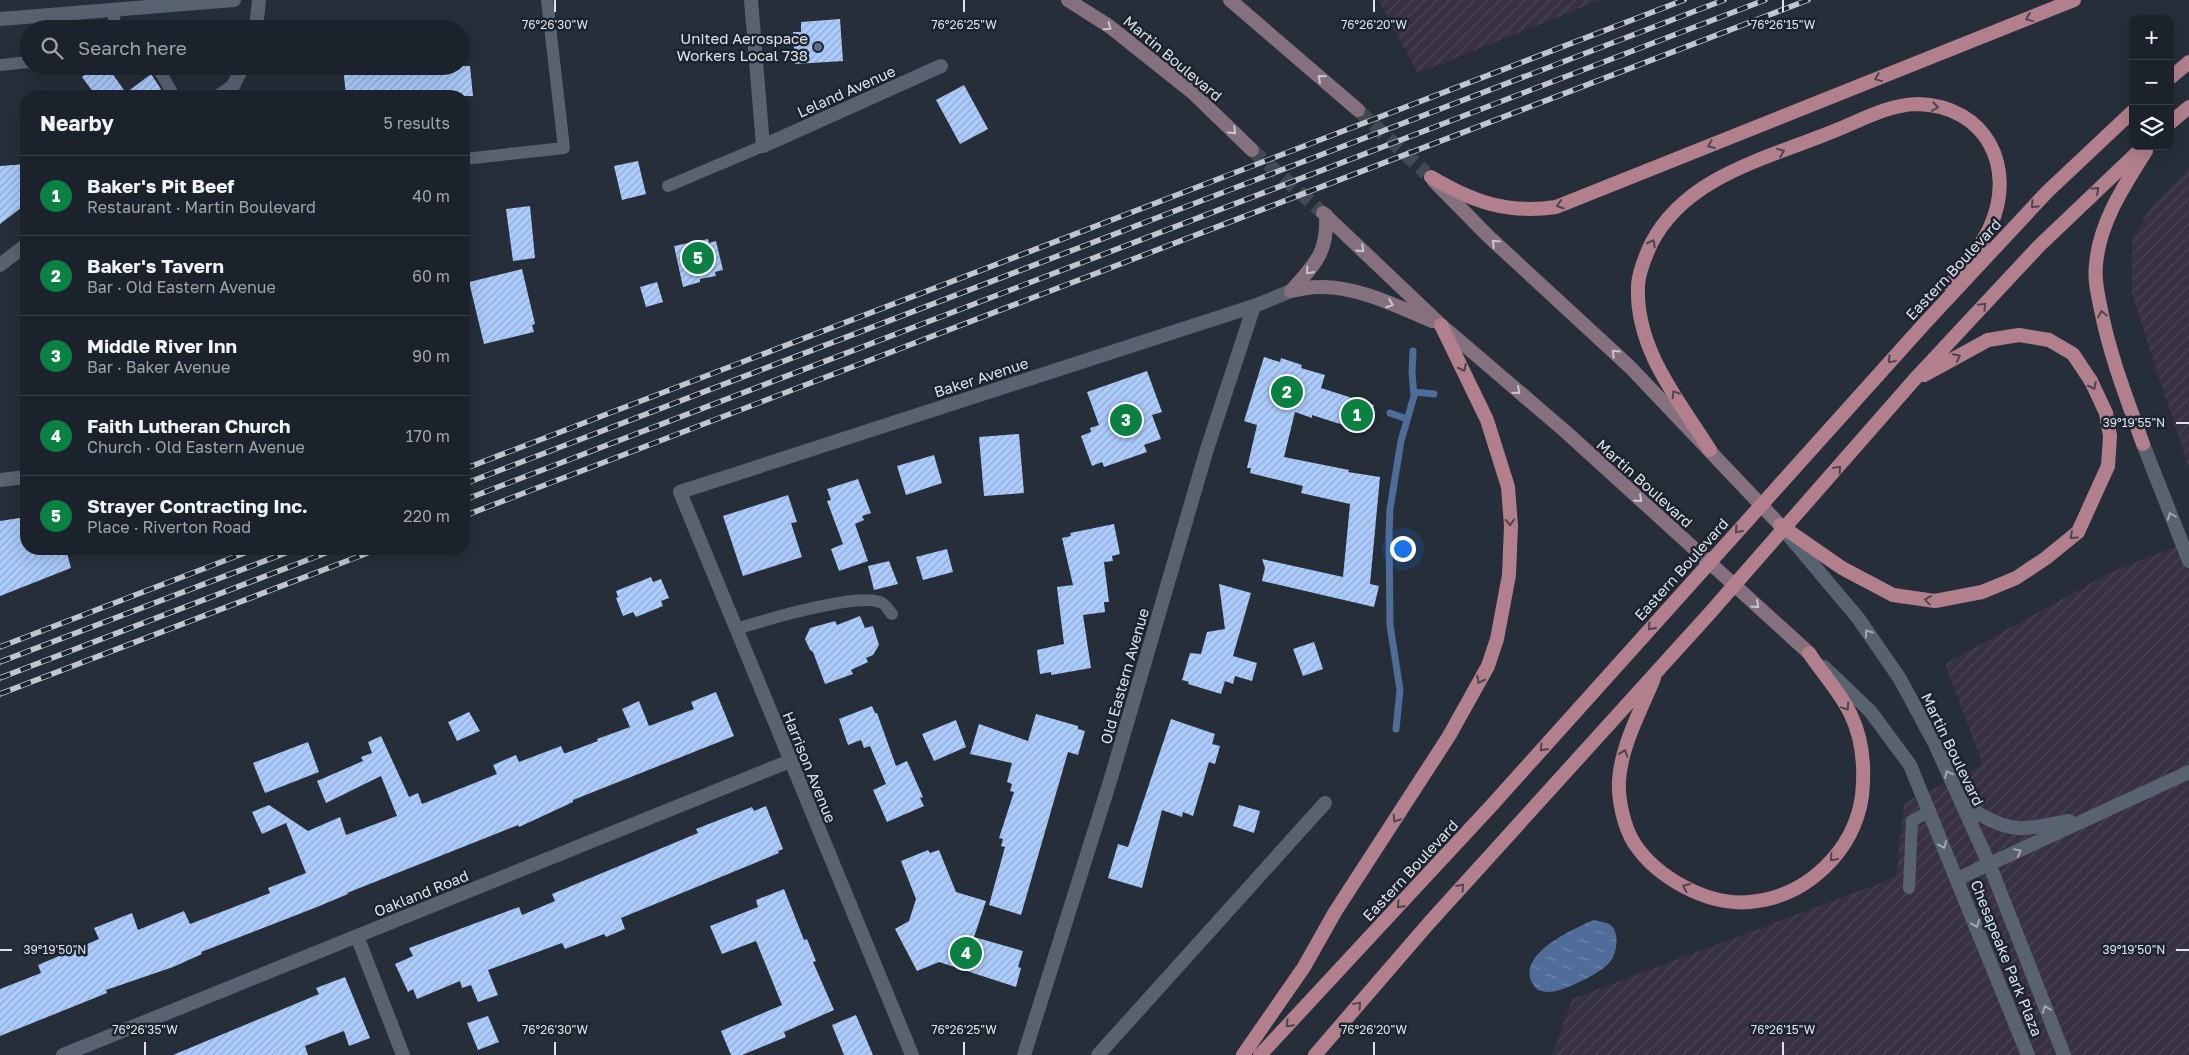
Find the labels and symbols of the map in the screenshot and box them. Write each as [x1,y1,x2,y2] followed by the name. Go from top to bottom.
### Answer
[1120,12,1226,104] street label: Martin Boulevard
[2025,12,2034,22] one-way arrow
[522,17,589,32] text: 76°26'30"W
[931,17,997,32] text: 76°26'25"W
[1341,17,1407,32] text: 76°26'20"W
[1751,17,1816,32] text: 76°26'15"W
[1103,21,1112,30] one-way arrow
[676,29,808,64] place label: United Aerospace Workers Local 738
[812,41,824,53] marker: United Aerospace Workers Local 738
[794,61,898,121] street label: Leland Avenue
[1874,72,1883,82] one-way arrow
[1317,75,1326,84] one-way arrow
[1931,101,1939,112] one-way arrow
[1227,125,1236,134] one-way arrow
[1707,139,1715,149] one-way arrow
[1776,148,1785,158] one-way arrow
[2091,187,2100,196] one-way arrow
[1556,199,1564,209] one-way arrow
[2031,200,2040,209] one-way arrow
[1902,215,2004,323] street label: Eastern Boulevard
[682,239,714,277] pin: 5
[1646,239,1656,248] one-way arrow
[1492,240,1501,249] one-way arrow
[1356,243,1365,252] one-way arrow
[1305,266,1314,275] one-way arrow
[1385,297,1394,308] one-way arrow
[1977,302,1986,311] one-way arrow
[2097,310,2107,319] one-way arrow
[1612,350,1621,359] one-way arrow
[932,353,1031,401] street label: Baker Avenue
[1952,353,1961,363] one-way arrow
[1888,355,1897,364] one-way arrow
[1457,363,1467,372] one-way arrow
[1271,373,1303,411] pin: 2
[2087,381,2097,390] one-way arrow
[1512,385,1521,394] one-way arrow
[1672,390,1682,399] one-way arrow
[1341,396,1373,434] pin: 1
[1110,401,1142,439] pin: 3
[2103,415,2165,430] text: 39°19'55"N
[1593,435,1697,531] street label: Martin Boulevard
[1832,465,1841,474] one-way arrow
[1633,493,1642,502] one-way arrow
[2167,512,2177,521] one-way arrow
[1630,514,1732,624] street label: Eastern Boulevard
[1505,518,1516,526] one-way arrow
[1735,524,1744,533] one-way arrow
[2069,530,2078,539] one-way arrow
[1390,536,1416,562] your location
[1924,595,1932,606] one-way arrow
[1751,599,1760,608] one-way arrow
[1096,606,1152,746] street label: Old Eastern Avenue
[1648,622,1657,631] one-way arrow
[1865,629,1874,639] one-way arrow
[1476,675,1486,684] one-way arrow
[1918,690,1988,808] street label: Martin Boulevard
[1840,701,1849,711] one-way arrow
[779,709,841,826] street label: Harrison Avenue
[1540,743,1549,752] one-way arrow
[1618,749,1628,758] one-way arrow
[1945,770,1955,779] one-way arrow
[1393,813,1402,822] one-way arrow
[1359,816,1461,924] street label: Eastern Boulevard
[1937,840,1948,849] one-way arrow
[2013,848,2022,858] one-way arrow
[1830,853,1839,862] one-way arrow
[371,866,471,920] street label: Oakland Road
[1967,877,2047,1039] street label: Chesapeake Park Plaza
[1455,883,1464,892] one-way arrow
[1683,883,1692,893] one-way arrow
[1397,899,1406,908] one-way arrow
[1969,919,1980,928] one-way arrow
[950,934,982,972] pin: 4
[24,942,86,957] text: 39°19'50"N
[2103,942,2165,957] text: 39°19'50"N
[1353,1001,1362,1010] one-way arrow
[2042,1006,2052,1014] one-way arrow
[1286,1018,1295,1027] one-way arrow
[112,1022,178,1037] text: 76°26'35"W
[522,1022,589,1037] text: 76°26'30"W
[931,1022,997,1037] text: 76°26'25"W
[1341,1022,1407,1037] text: 76°26'20"W
[1751,1022,1816,1037] text: 76°26'15"W

